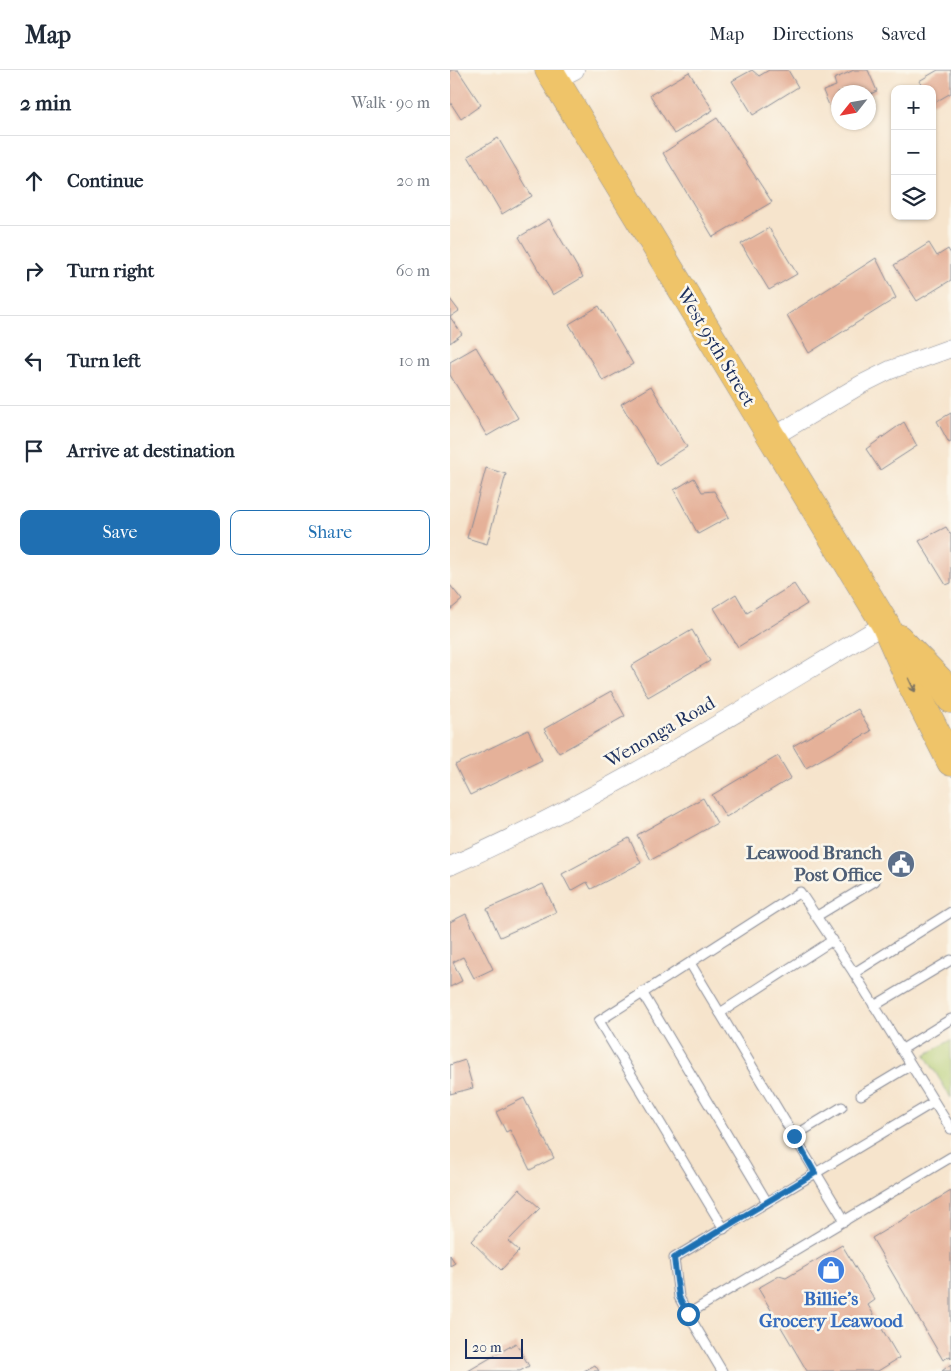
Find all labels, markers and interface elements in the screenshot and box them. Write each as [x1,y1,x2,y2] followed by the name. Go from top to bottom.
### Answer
[25,21,71,49] text: Map
[710,24,744,45] text: Map
[772,24,853,45] text: Directions
[881,24,926,45] text: Saved
[831,85,876,130] north arrow
[891,85,936,220] map controls
[891,85,936,130] button: +
[20,91,71,115] text: 2 min
[351,93,430,112] text: Walk · 90 m
[891,130,936,175] button: −
[20,167,48,195] icon: ahead
[67,170,143,192] text: Continue
[396,171,430,190] text: 20 m
[891,175,936,220] button: layers
[20,257,48,285] icon: right
[67,260,154,282] text: Turn right
[396,261,430,280] text: 60 m
[671,283,760,410] street label: West 95th Street
[20,347,48,375] icon: left
[67,350,141,372] text: Turn left
[399,351,430,370] text: 10 m
[20,437,48,465] icon: arrive
[67,440,235,462] text: Arrive at destination
[20,510,220,555] button: Save
[230,510,430,555] button: Share
[908,677,917,692] one-way arrow
[600,691,720,773] street label: Wenonga Road
[746,842,883,886] place label: Leawood Branch Post Office
[886,849,916,879] public building icon: Leawood Branch Post Office
[783,1125,806,1148] route end
[816,1255,846,1285] shop icon: Billie's Grocery Leawood
[759,1288,904,1332] place label: Billie's Grocery Leawood
[677,1303,700,1326] route start
[465,1336,522,1359] scale bar
[472,1339,502,1356] text: 20 m

